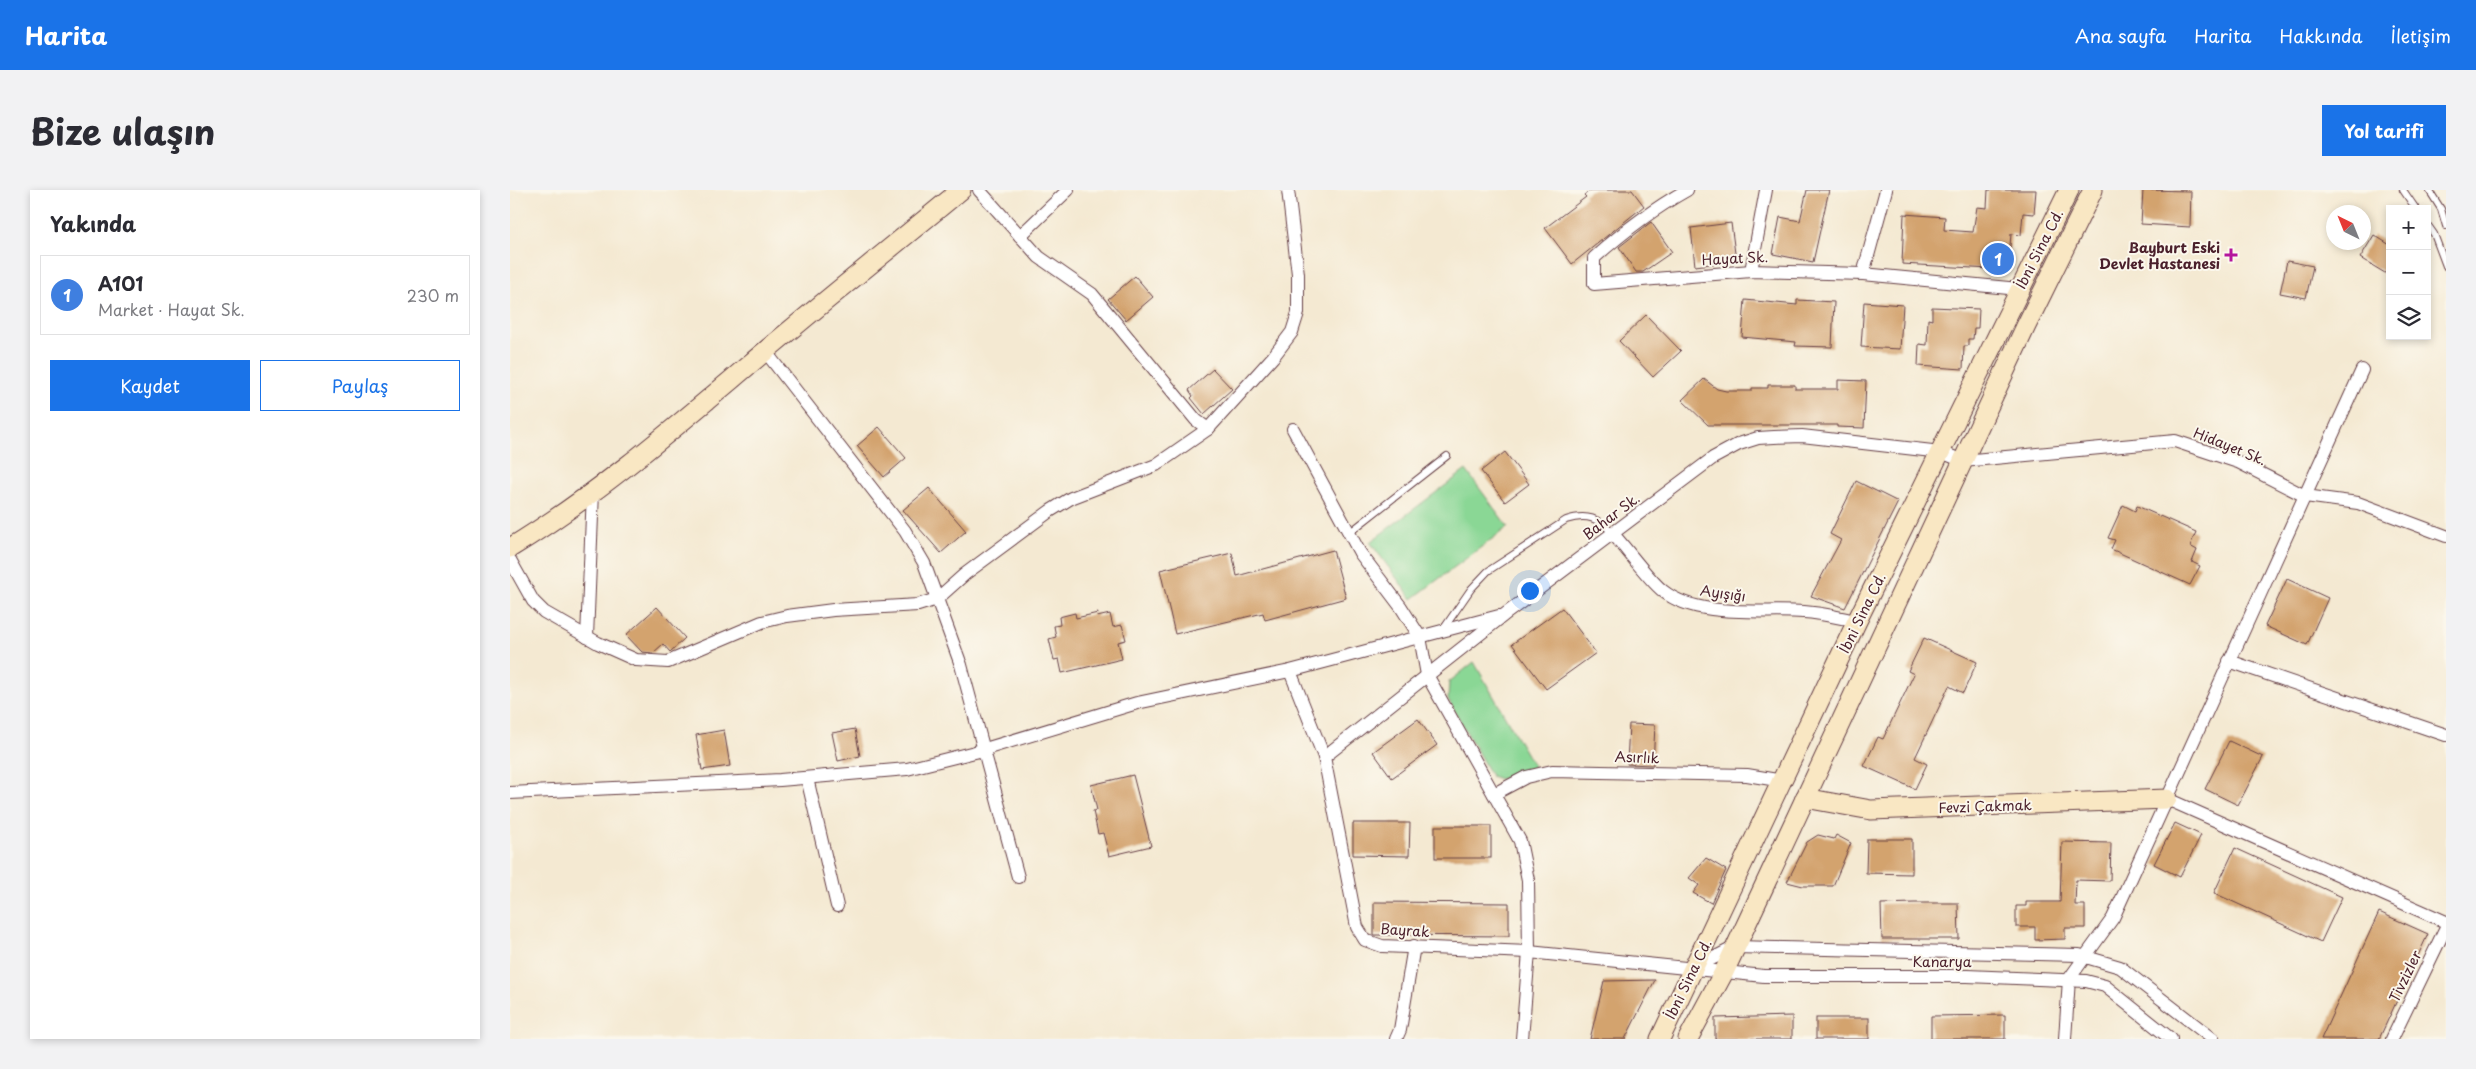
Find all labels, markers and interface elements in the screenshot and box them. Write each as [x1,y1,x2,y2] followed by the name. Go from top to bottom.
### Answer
[25,17,107,53] text: Harita
[2075,22,2166,49] text: Ana sayfa
[2194,22,2251,49] text: Harita
[2279,22,2363,49] text: Hakkında
[2391,22,2451,49] text: İletişim
[30,104,215,157] text: Bize ulaşın
[2322,105,2446,156] button: Yol tarifi
[2010,205,2068,293] street label: İbni Sina Cd.
[2326,205,2371,250] north arrow
[2386,205,2431,340] map controls
[2386,205,2431,250] button: +
[50,207,136,239] text: Yakında
[2099,237,2220,274] place label: Bayburt Eski Devlet Hastanesi
[1982,240,2014,278] pin: 1
[1701,246,1769,270] street label: Hayat Sk.
[2224,248,2238,262] marker: Bayburt Eski Devlet Hastanesi
[2386,250,2431,295] button: −
[98,269,143,297] text: A101
[63,283,71,307] text: 1
[407,283,459,307] text: 230 m
[2386,295,2431,340] button: layers
[98,297,245,321] text: Market · Hayat Sk.
[50,360,250,411] button: Kaydet
[260,360,460,411] button: Paylaş
[2190,422,2270,470] street label: Hidayet Sk.
[1578,488,1644,544] street label: Bahar Sk.
[1833,569,1891,657] street label: İbni Sina Cd.
[1517,578,1543,604] your location
[1699,579,1747,607] street label: Ayışığı
[1614,746,1660,768] street label: Asırlık
[1938,794,2033,818] street label: Fevzi Çakmak
[1380,918,1431,942] street label: Bayrak
[1659,935,1717,1023] street label: İbni Sina Cd.
[2384,946,2427,1005] street label: Tivzizler
[1912,951,1972,972] street label: Kanarya

